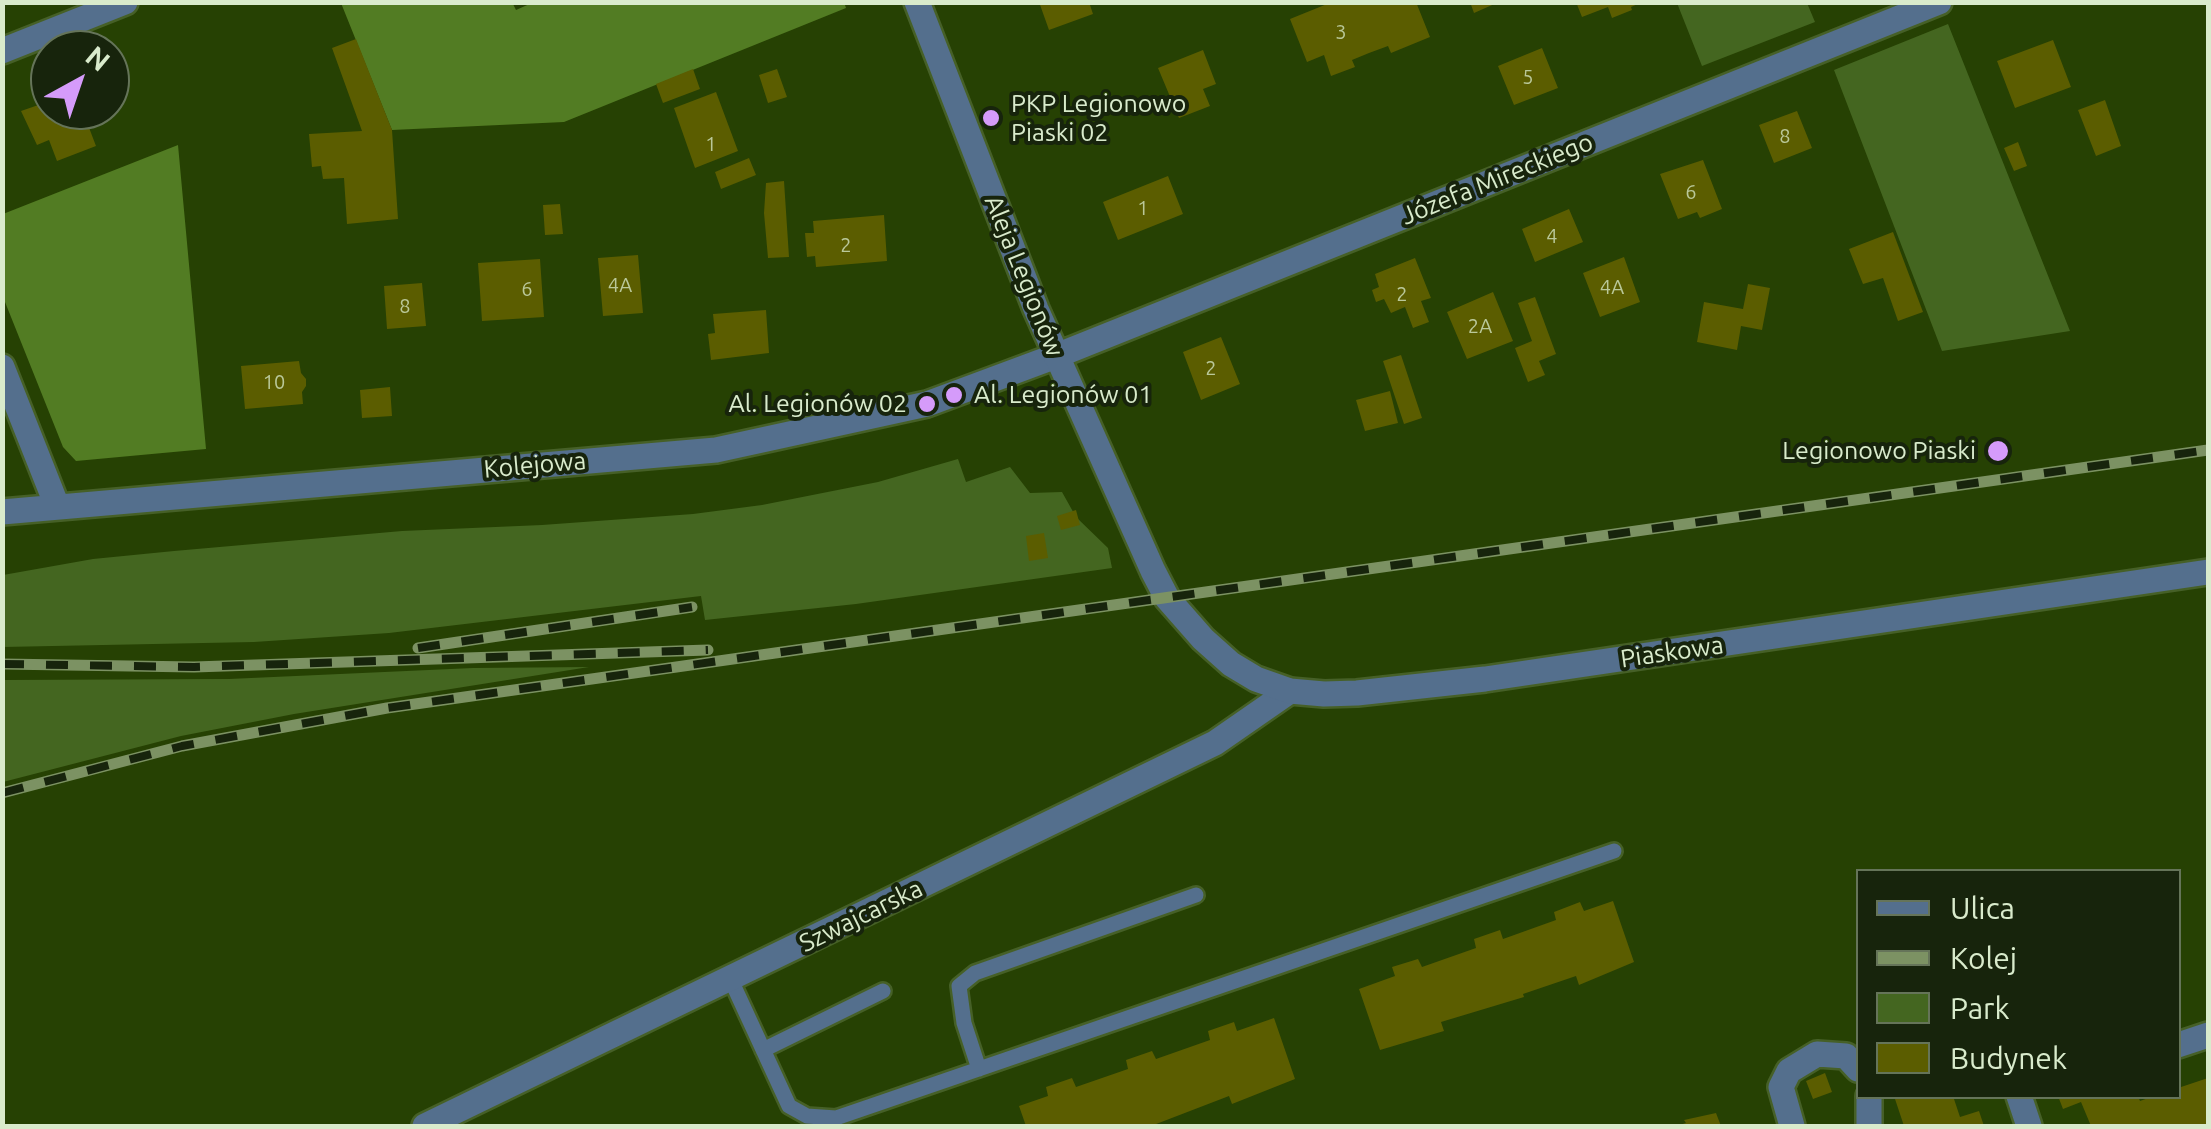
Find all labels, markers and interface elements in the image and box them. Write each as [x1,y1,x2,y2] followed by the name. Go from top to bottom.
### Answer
[1335,20,1347,44] house number: 3
[30,30,130,130] north arrow
[80,40,116,77] text: N
[1522,65,1534,89] house number: 5
[1011,89,1186,148] place label: PKP Legionowo Piaski 02
[980,107,1002,129] marker: PKP Legionowo Piaski 02
[1779,124,1791,148] house number: 8
[1397,127,1597,231] street label: Józefa Mireckiego
[705,132,717,156] house number: 1
[1685,180,1697,204] house number: 6
[978,191,1070,361] street label: Aleja Legionów
[1137,196,1149,220] house number: 1
[1546,224,1558,248] house number: 4
[840,233,852,257] house number: 2
[608,273,632,297] house number: 4A
[1600,275,1624,299] house number: 4A
[521,277,533,301] house number: 6
[1396,282,1408,306] house number: 2
[399,294,411,318] house number: 8
[1468,314,1492,338] house number: 2A
[1205,356,1217,380] house number: 2
[263,370,285,394] house number: 10
[974,380,1153,410] place label: Al. Legionów 01
[943,384,965,406] marker: Al. Legionów 01
[728,389,907,419] place label: Al. Legionów 02
[916,393,938,415] marker: Al. Legionów 02
[1782,436,1976,466] place label: Legionowo Piaski
[1985,438,2011,464] marker: Legionowo Piaski
[483,446,587,484] street label: Kolejowa
[1619,630,1725,674] street label: Piaskowa
[1856,869,2181,1099] legend
[795,873,927,959] street label: Szwajcarska
[1950,891,2015,925] text: Ulica
[1950,941,2017,975] text: Kolej
[1950,991,2010,1025] text: Park
[1950,1041,2067,1075] text: Budynek

